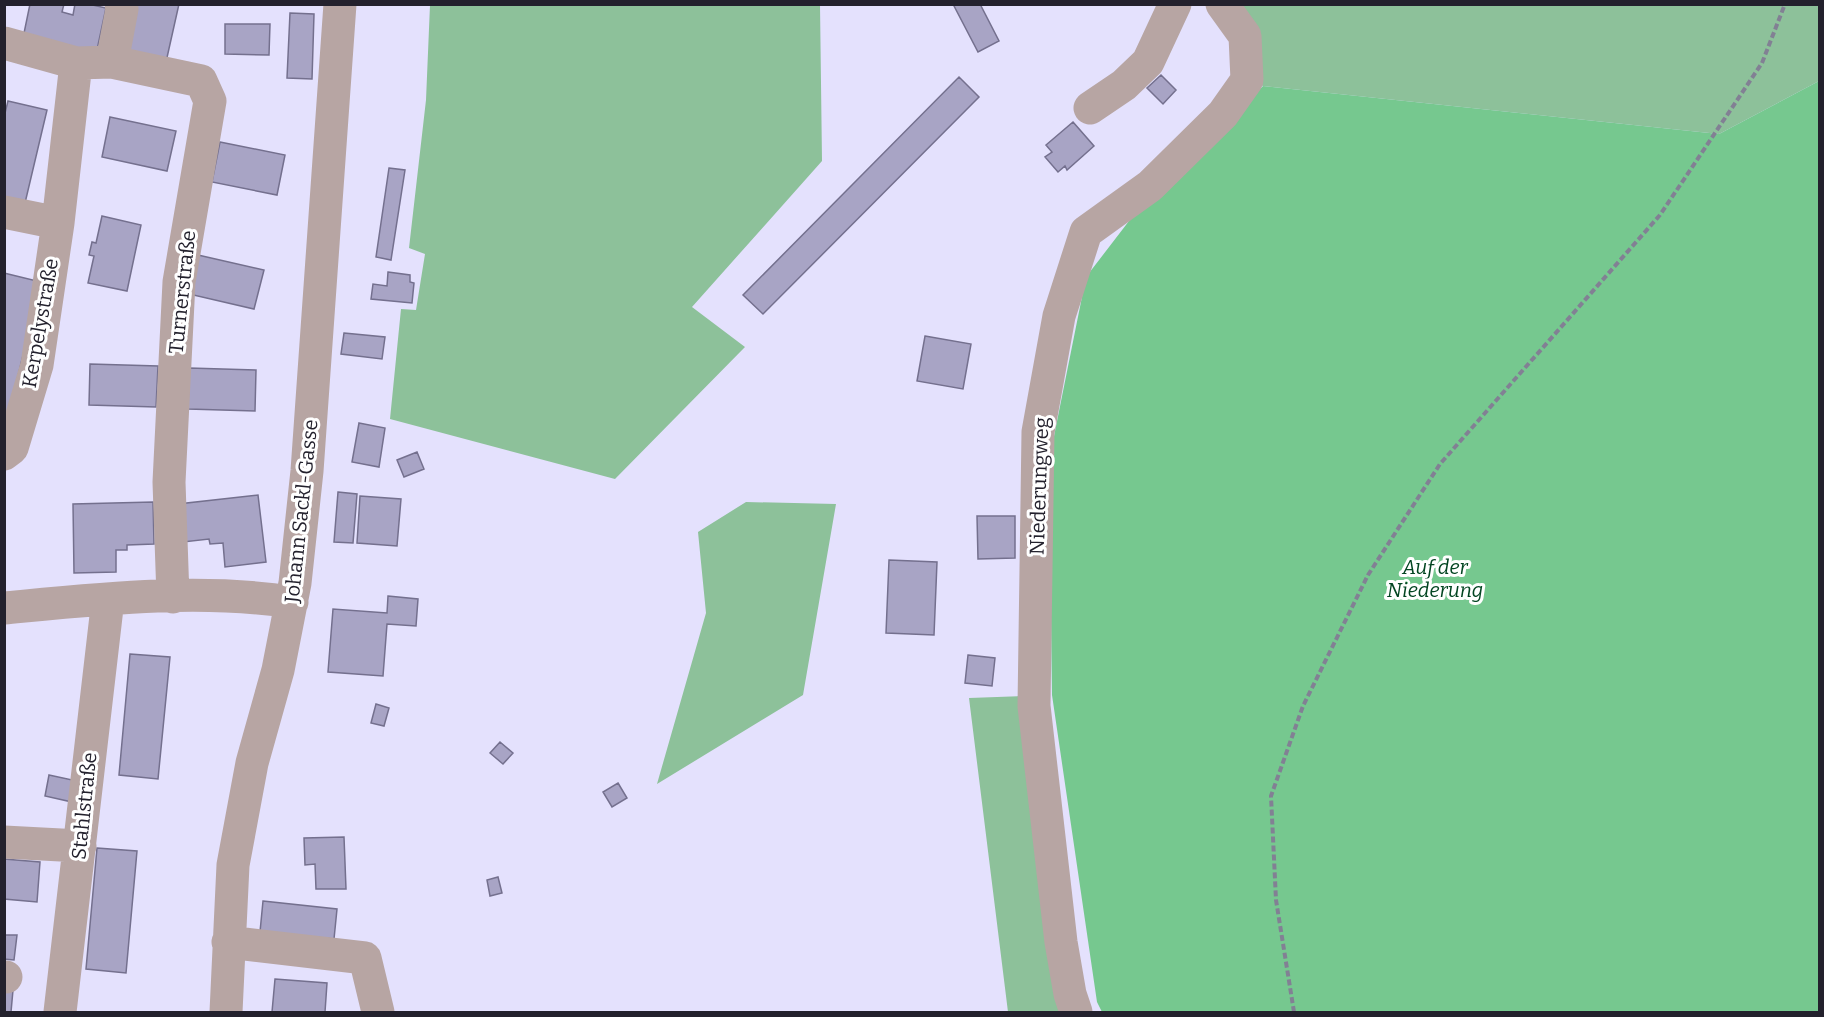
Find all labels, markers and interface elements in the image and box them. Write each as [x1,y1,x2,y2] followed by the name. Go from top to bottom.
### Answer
[164,229,200,355] street label: Turnerstraße
[17,256,63,390] street label: Kerpelystraße
[1025,417,1053,555] street label: Niederungweg
[279,418,323,605] street label: Johann Sackl-Gasse
[1387,555,1483,602] park label: Auf der Niederung
[66,751,102,861] street label: Stahlstraße

